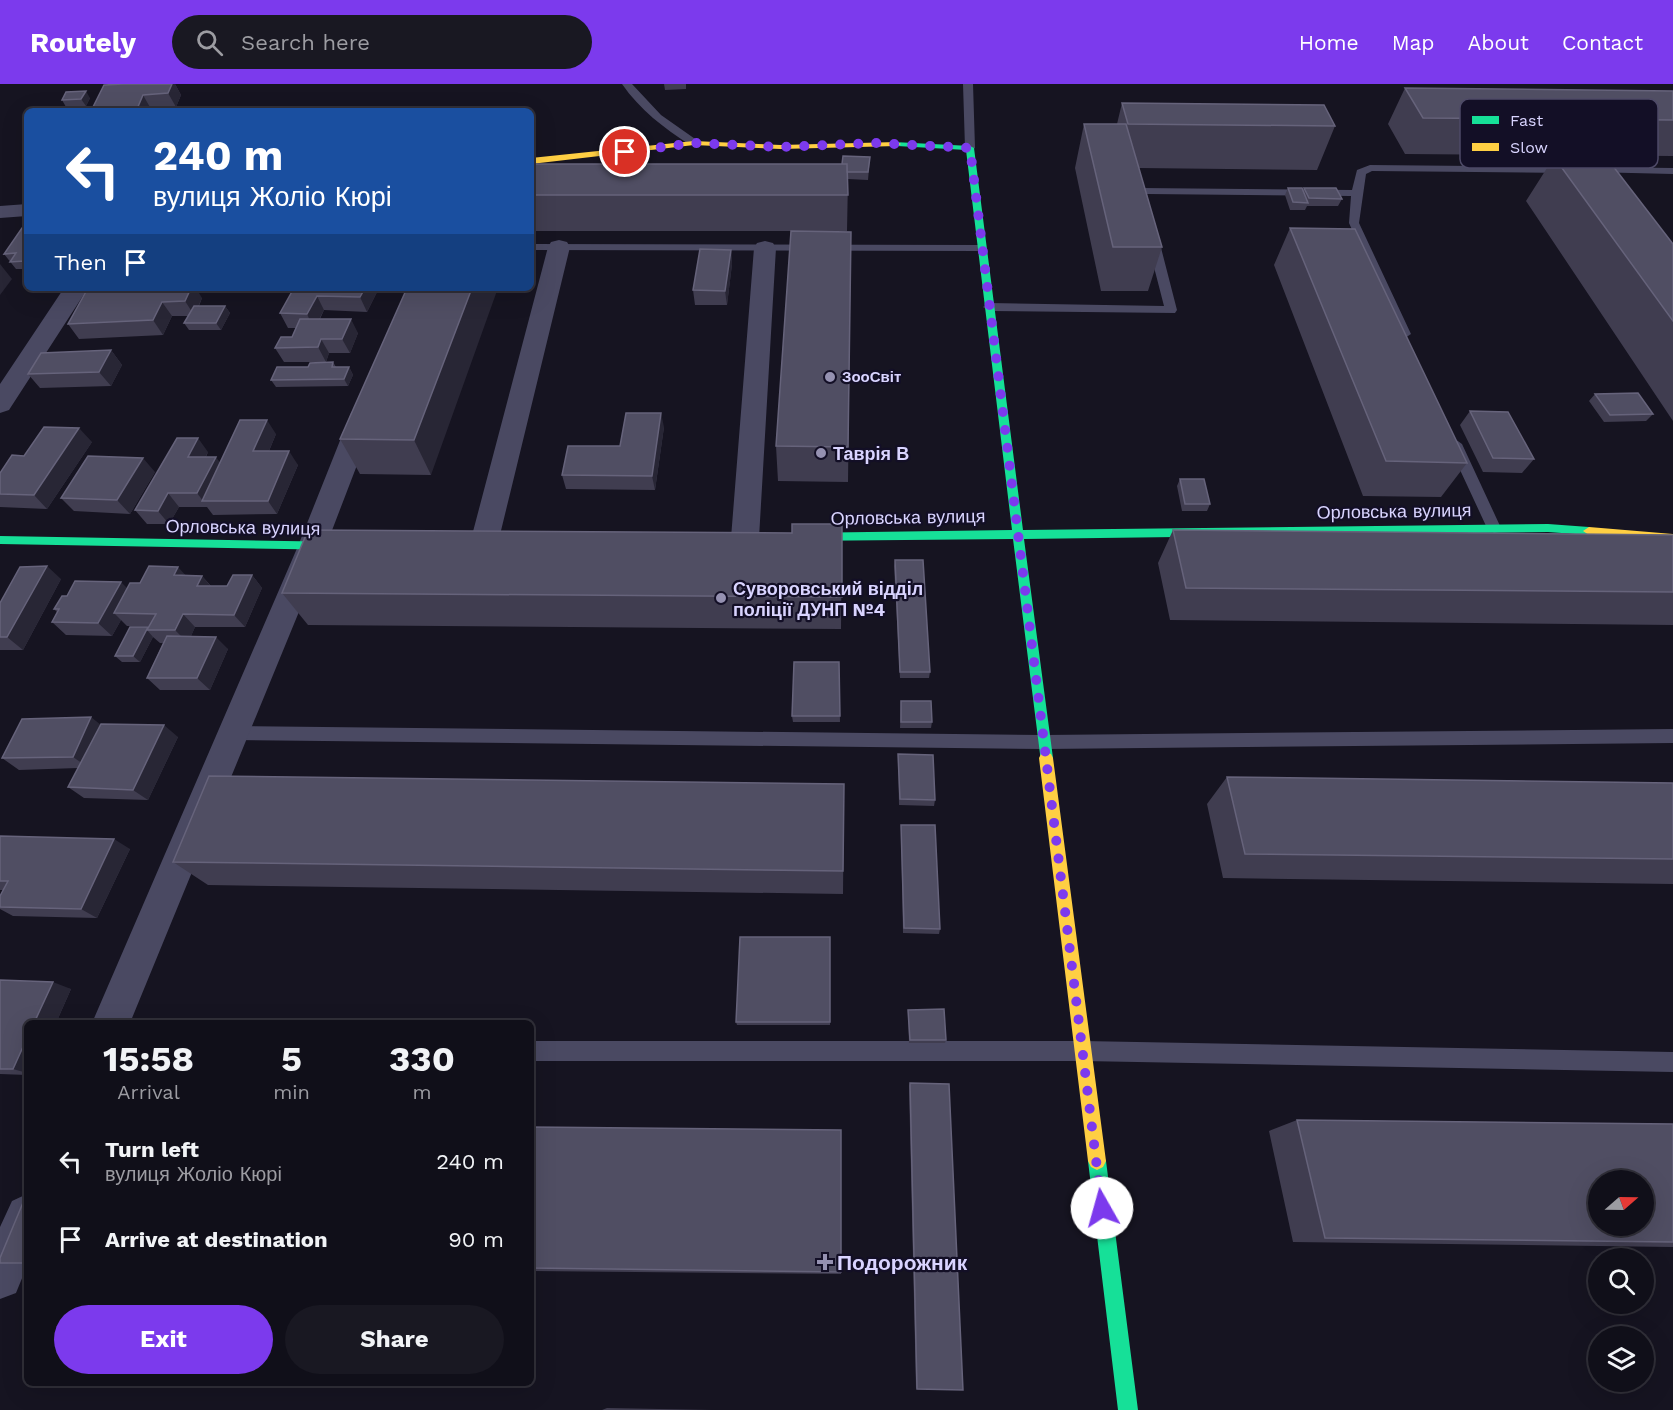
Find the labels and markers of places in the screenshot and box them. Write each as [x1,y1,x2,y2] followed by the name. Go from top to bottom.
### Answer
[599,126,650,177] pin
[842,368,901,386] place label: ЗооСвіт
[823,370,837,384] marker: ЗооСвіт
[833,443,909,464] place label: Таврія В
[814,446,828,460] marker: Таврія В
[733,578,923,620] place label: Суворовський відділ поліції ДУНП №4
[714,591,728,605] marker: Суворовський відділ поліції ДУНП №4
[837,1250,968,1275] place label: Подорожник
[818,1255,832,1269] marker: Подорожник

